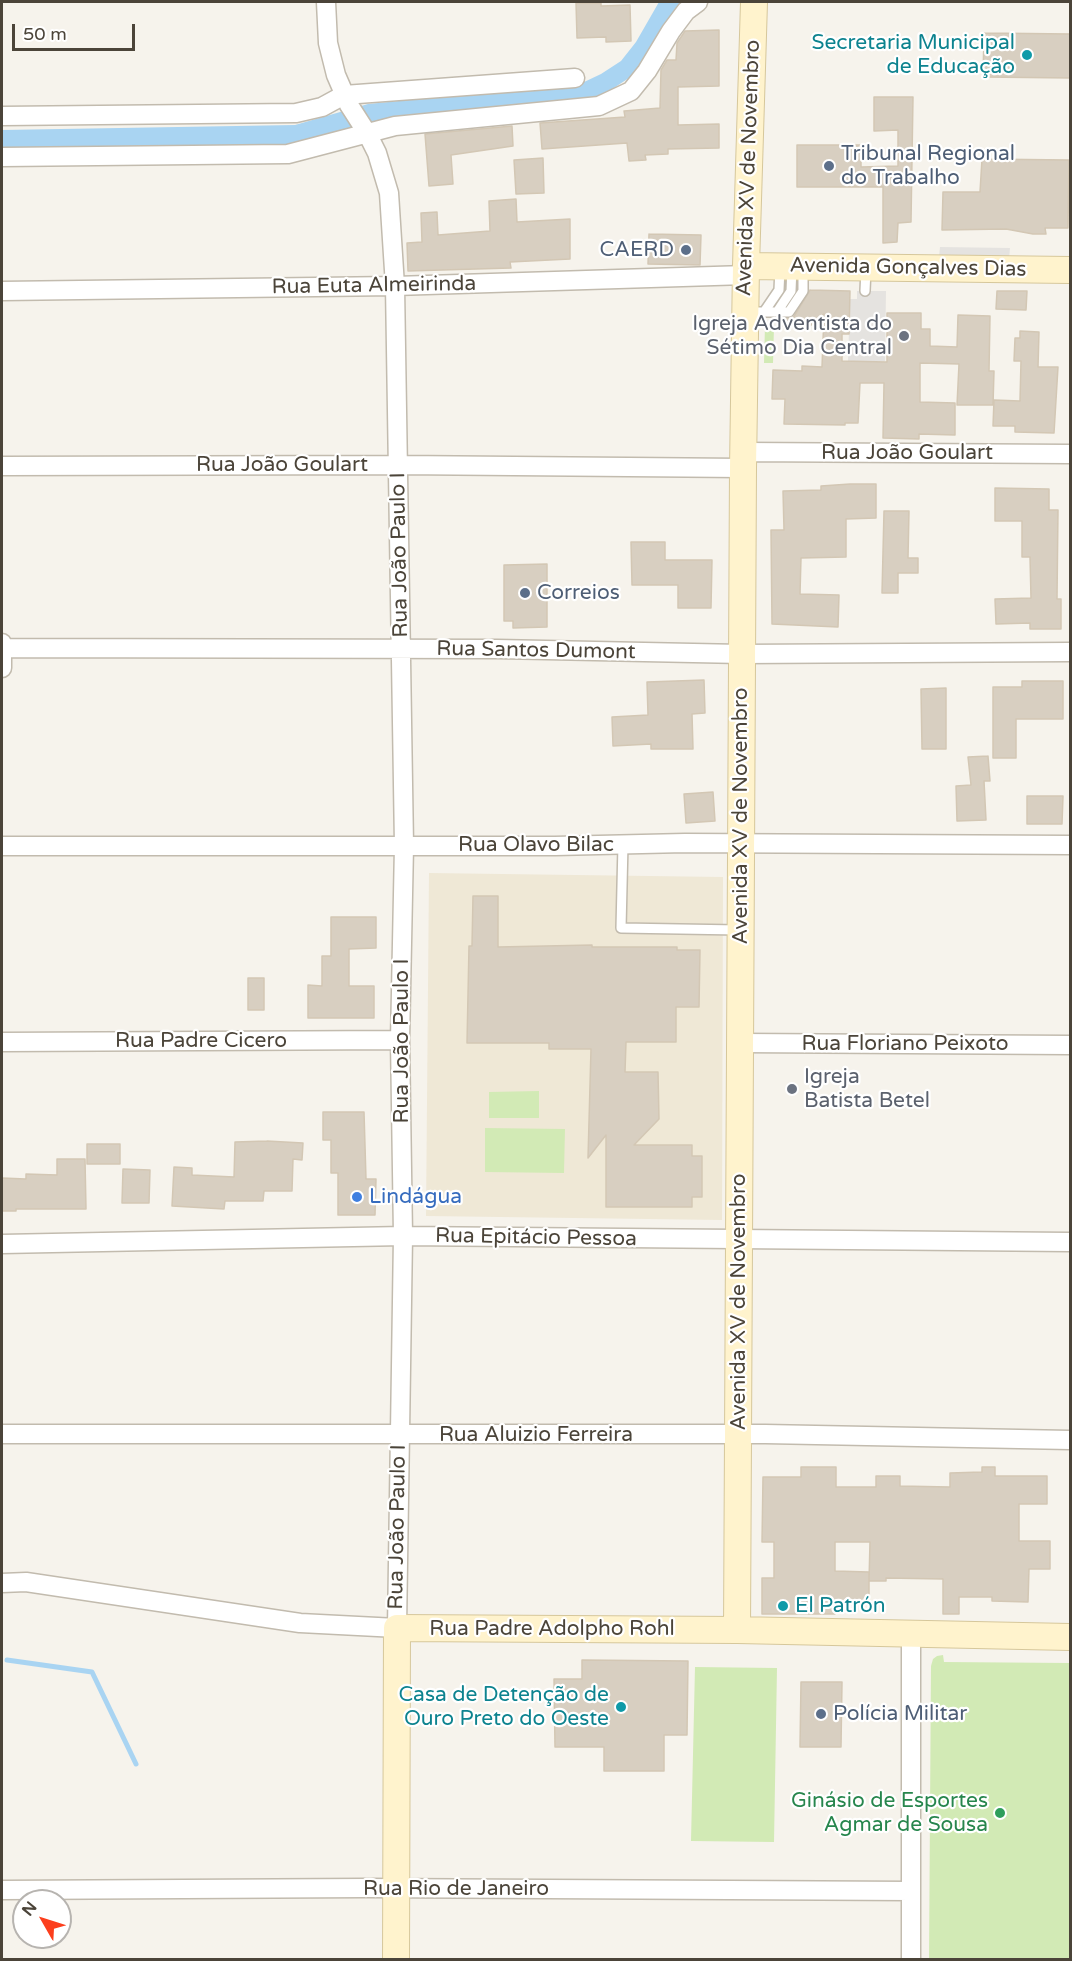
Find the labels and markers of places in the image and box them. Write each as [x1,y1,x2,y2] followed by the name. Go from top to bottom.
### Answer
[811,30,1015,80] place label: Secretaria Municipal de Educação
[1020,48,1034,62] marker: Secretaria Municipal de Educação
[841,141,1015,191] place label: Tribunal Regional do Trabalho
[822,159,836,173] marker: Tribunal Regional do Trabalho
[600,237,674,263] place label: CAERD
[679,243,693,257] marker: CAERD
[692,311,892,361] place label: Igreja Adventista do Sétimo Dia Central
[897,329,911,343] marker: Igreja Adventista do Sétimo Dia Central
[537,580,620,606] place label: Correios
[518,586,532,600] marker: Correios
[804,1064,930,1114] place label: Igreja Batista Betel
[785,1082,799,1096] marker: Igreja Batista Betel
[369,1184,462,1210] place label: Lindágua
[350,1190,364,1204] marker: Lindágua
[795,1593,886,1619] place label: El Patrón
[776,1599,790,1613] marker: El Patrón
[398,1682,609,1732] place label: Casa de Detenção de Ouro Preto do Oeste
[614,1700,628,1714] marker: Casa de Detenção de Ouro Preto do Oeste
[833,1701,967,1727] place label: Polícia Militar
[814,1707,828,1721] marker: Polícia Militar
[791,1788,988,1838] place label: Ginásio de Esportes Agmar de Sousa
[993,1806,1007,1820] marker: Ginásio de Esportes Agmar de Sousa

